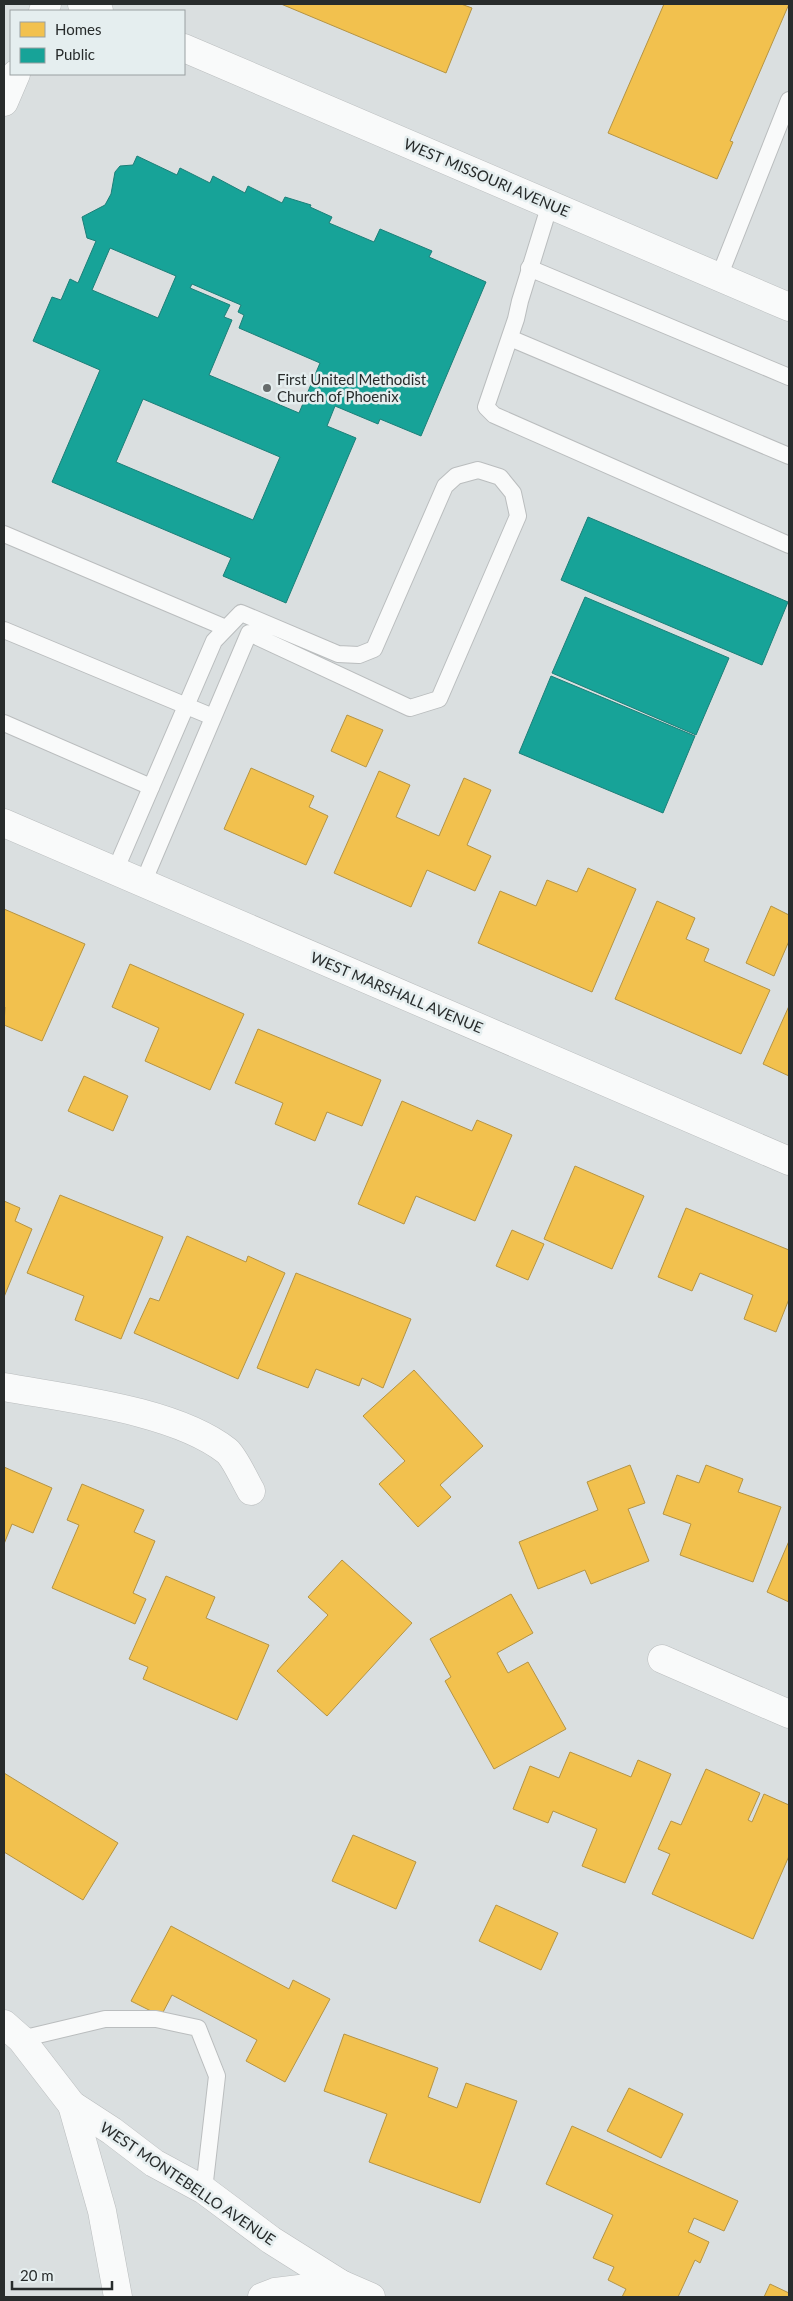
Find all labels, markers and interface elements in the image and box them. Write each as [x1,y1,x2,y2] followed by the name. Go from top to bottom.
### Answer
[10,10,185,75] legend
[55,20,101,38] text: Homes
[55,45,95,63] text: Public
[401,134,573,220] street label: WEST MISSOURI AVENUE
[277,370,427,405] place label: First United Methodist Church of Phoenix
[261,382,273,394] marker: First United Methodist Church of Phoenix
[308,947,486,1037] street label: WEST MARSHALL AVENUE
[97,2118,279,2248] street label: WEST MONTEBELLO AVENUE
[12,2258,112,2290] scale bar
[20,2266,54,2284] text: 20 m

